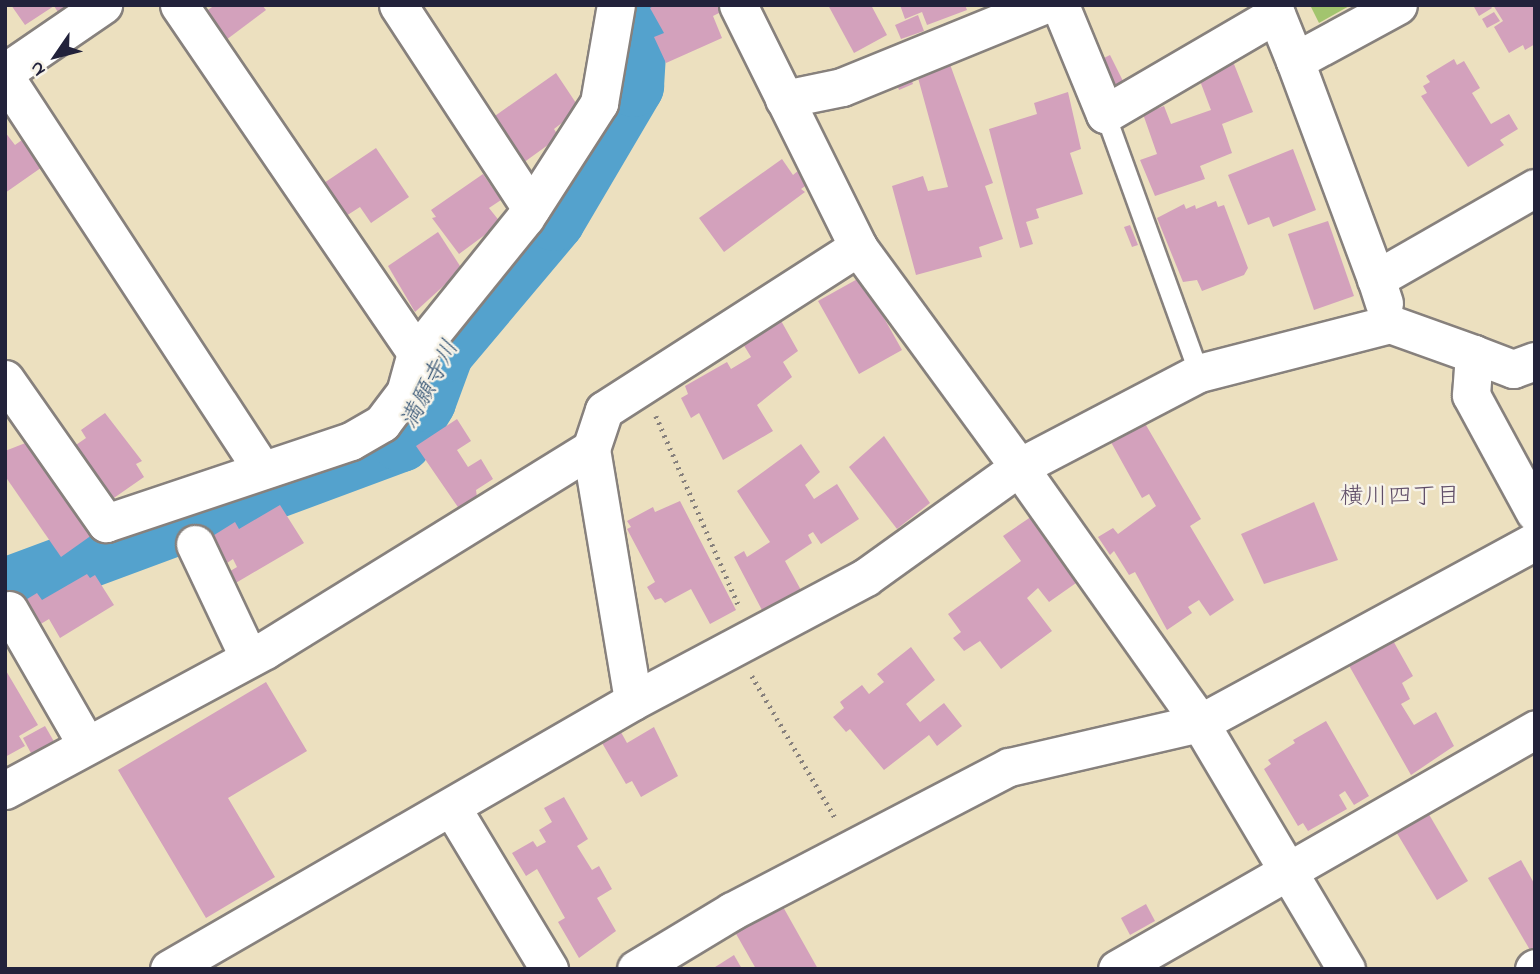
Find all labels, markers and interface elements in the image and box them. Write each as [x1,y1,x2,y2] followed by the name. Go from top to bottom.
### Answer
[21,21,91,91] north arrow
[24,55,53,81] text: N
[396,336,466,434] water label: 満願寺川
[1340,484,1460,512] district label: 横川四丁目

